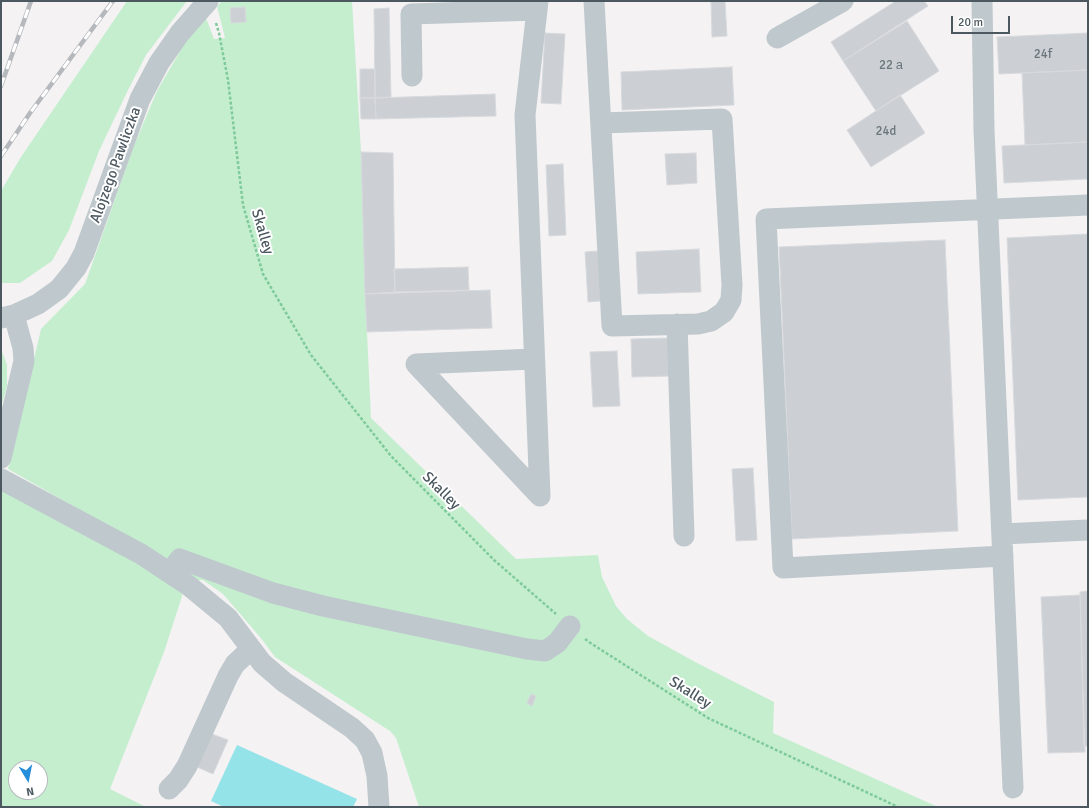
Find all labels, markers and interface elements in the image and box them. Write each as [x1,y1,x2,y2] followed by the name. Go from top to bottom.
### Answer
[953,8,1012,34] scale bar
[958,15,983,30] text: 20 m
[1034,47,1052,63] house number: 24f
[879,58,903,74] house number: 22 а
[87,105,145,225] street label: Alojzego Pawliczka
[876,124,896,140] house number: 24d
[247,207,277,257] street label: Skalley
[418,468,464,514] street label: Skalley
[666,673,714,713] street label: Skalley
[8,760,48,800] north arrow
[25,784,35,798] text: N

